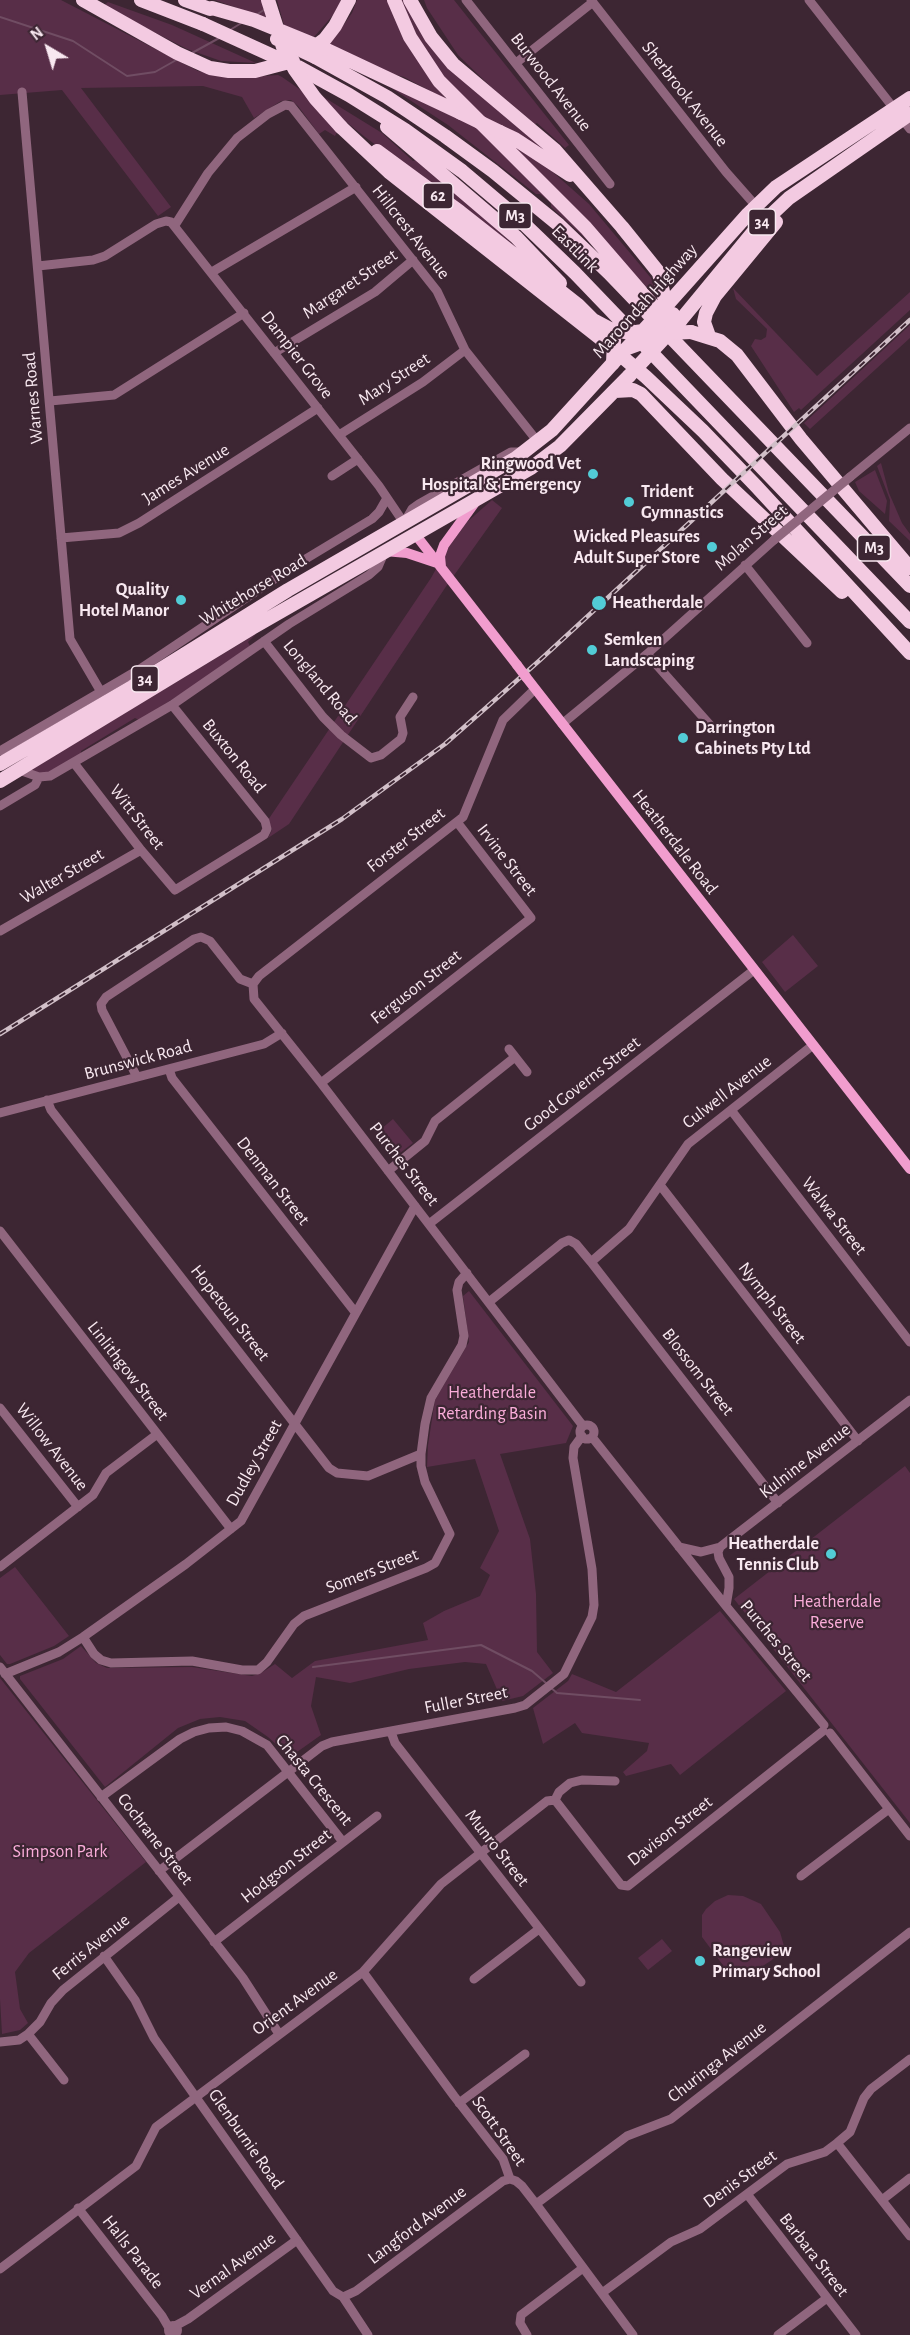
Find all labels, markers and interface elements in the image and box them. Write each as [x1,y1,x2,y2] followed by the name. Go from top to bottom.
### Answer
[18,18,78,78] north arrow
[28,24,46,44] text: N
[506,28,596,136] street label: Burwood Avenue
[637,37,733,151] street label: Sherbrook Avenue
[367,180,455,284] street label: Hillcrest Avenue
[423,183,453,209] road number: 62
[498,203,532,229] road number: M3
[748,209,776,235] road number: 34
[547,221,603,277] street label: EastLink
[588,239,702,363] street label: Maroondah Highway
[298,244,402,324] street label: Margaret Street
[256,307,338,403] street label: Dampier Grove
[354,348,434,410] street label: Mary Street
[18,351,48,445] street label: Warnes Road
[139,439,233,509] street label: James Avenue
[421,453,581,496] place label: Ringwood Vet Hospital & Emergency
[586,467,600,481] marker: Ringwood Vet Hospital & Emergency
[641,481,724,524] place label: Trident Gymnastics
[622,495,636,509] marker: Trident Gymnastics
[710,500,792,576] street label: Molan Street
[573,526,700,568] place label: Wicked Pleasures Adult Super Store
[858,535,890,561] road number: M3
[705,540,719,554] marker: Wicked Pleasures Adult Super Store
[196,550,310,630] street label: Whitehorse Road
[79,579,169,622] place label: Quality Hotel Manor
[612,592,703,614] place label: Heatherdale
[174,593,188,607] marker: Quality Hotel Manor
[590,594,608,612] marker: Heatherdale
[604,629,694,672] place label: Semken Landscaping
[278,635,362,729] street label: Longland Road
[585,643,599,657] marker: Semken Landscaping
[132,666,158,692] road number: 34
[198,715,270,797] street label: Buxton Road
[695,717,811,760] place label: Darrington Cabinets Pty Ltd
[676,731,690,745] marker: Darrington Cabinets Pty Ltd
[105,780,169,854] street label: Witt Street
[627,785,723,899] street label: Heatherdale Road
[363,803,449,877] street label: Forster Street
[472,820,542,900] street label: Irvine Street
[16,843,108,909] street label: Walter Street
[366,945,466,1029] street label: Ferguson Street
[519,1032,645,1136] street label: Good Governs Street
[82,1035,194,1085] street label: Brunswick Road
[678,1050,776,1134] street label: Culwell Avenue
[365,1118,443,1210] street label: Purches Street
[232,1133,314,1229] street label: Denman Street
[797,1173,871,1259] street label: Walwa Street
[733,1258,811,1348] street label: Nymph Street
[186,1261,274,1365] street label: Hopetoun Street
[83,1317,173,1425] street label: Linlithgow Street
[657,1324,739,1420] street label: Blossom Street
[437,1382,547,1424] park label: Heatherdale Retarding Basin
[11,1399,93,1495] street label: Willow Avenue
[221,1416,287,1510] street label: Dudley Street
[755,1419,855,1503] street label: Kulnine Avenue
[728,1533,819,1576] place label: Heatherdale Tennis Club
[323,1543,421,1599] street label: Somers Street
[824,1547,838,1561] marker: Heatherdale Tennis Club
[793,1591,881,1634] park label: Heatherdale Reserve
[735,1596,817,1686] street label: Purches Street
[422,1681,510,1719] street label: Fuller Street
[271,1730,357,1830] street label: Chasta Crescent
[112,1789,198,1889] street label: Cochrane Street
[623,1791,717,1871] street label: Davison Street
[460,1805,534,1891] street label: Munro Street
[236,1824,336,1908] street label: Hodgson Street
[12,1841,108,1863] park label: Simpson Park
[48,1909,134,1985] street label: Ferris Avenue
[712,1940,821,1982] place label: Rangeview Primary School
[693,1954,707,1968] marker: Rangeview Primary School
[248,1964,342,2040] street label: Orient Avenue
[663,2017,771,2107] street label: Churinga Avenue
[203,2085,289,2193] street label: Glenburnie Road
[467,2092,531,2170] street label: Scott Street
[699,2145,781,2213] street label: Denis Street
[363,2181,471,2269] street label: Langford Avenue
[775,2209,853,2301] street label: Barbara Street
[98,2211,168,2293] street label: Halls Parade
[186,2228,280,2304] street label: Vernal Avenue

